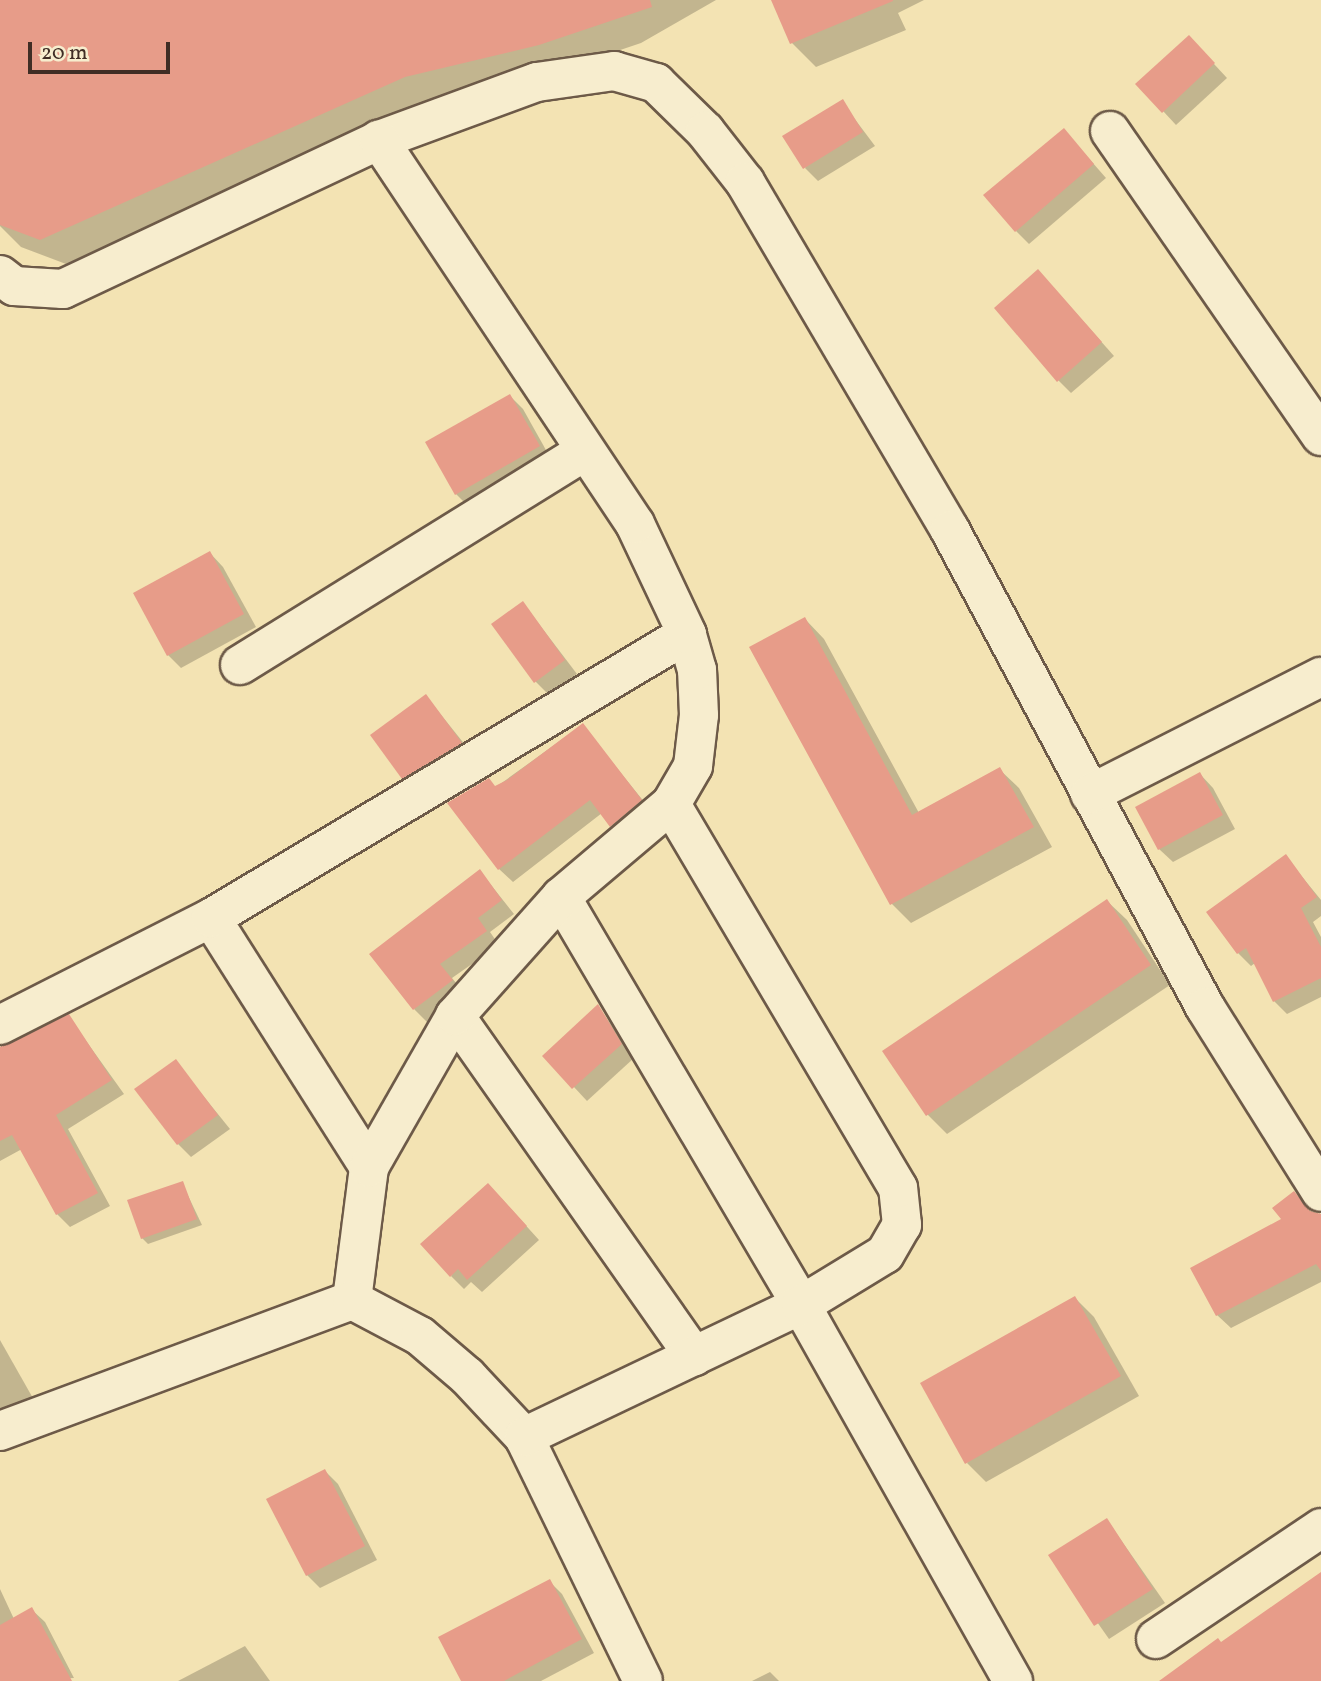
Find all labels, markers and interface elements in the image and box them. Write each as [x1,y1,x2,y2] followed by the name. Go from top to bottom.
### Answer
[32,28,173,72] scale bar
[41,39,87,68] text: 20 m

